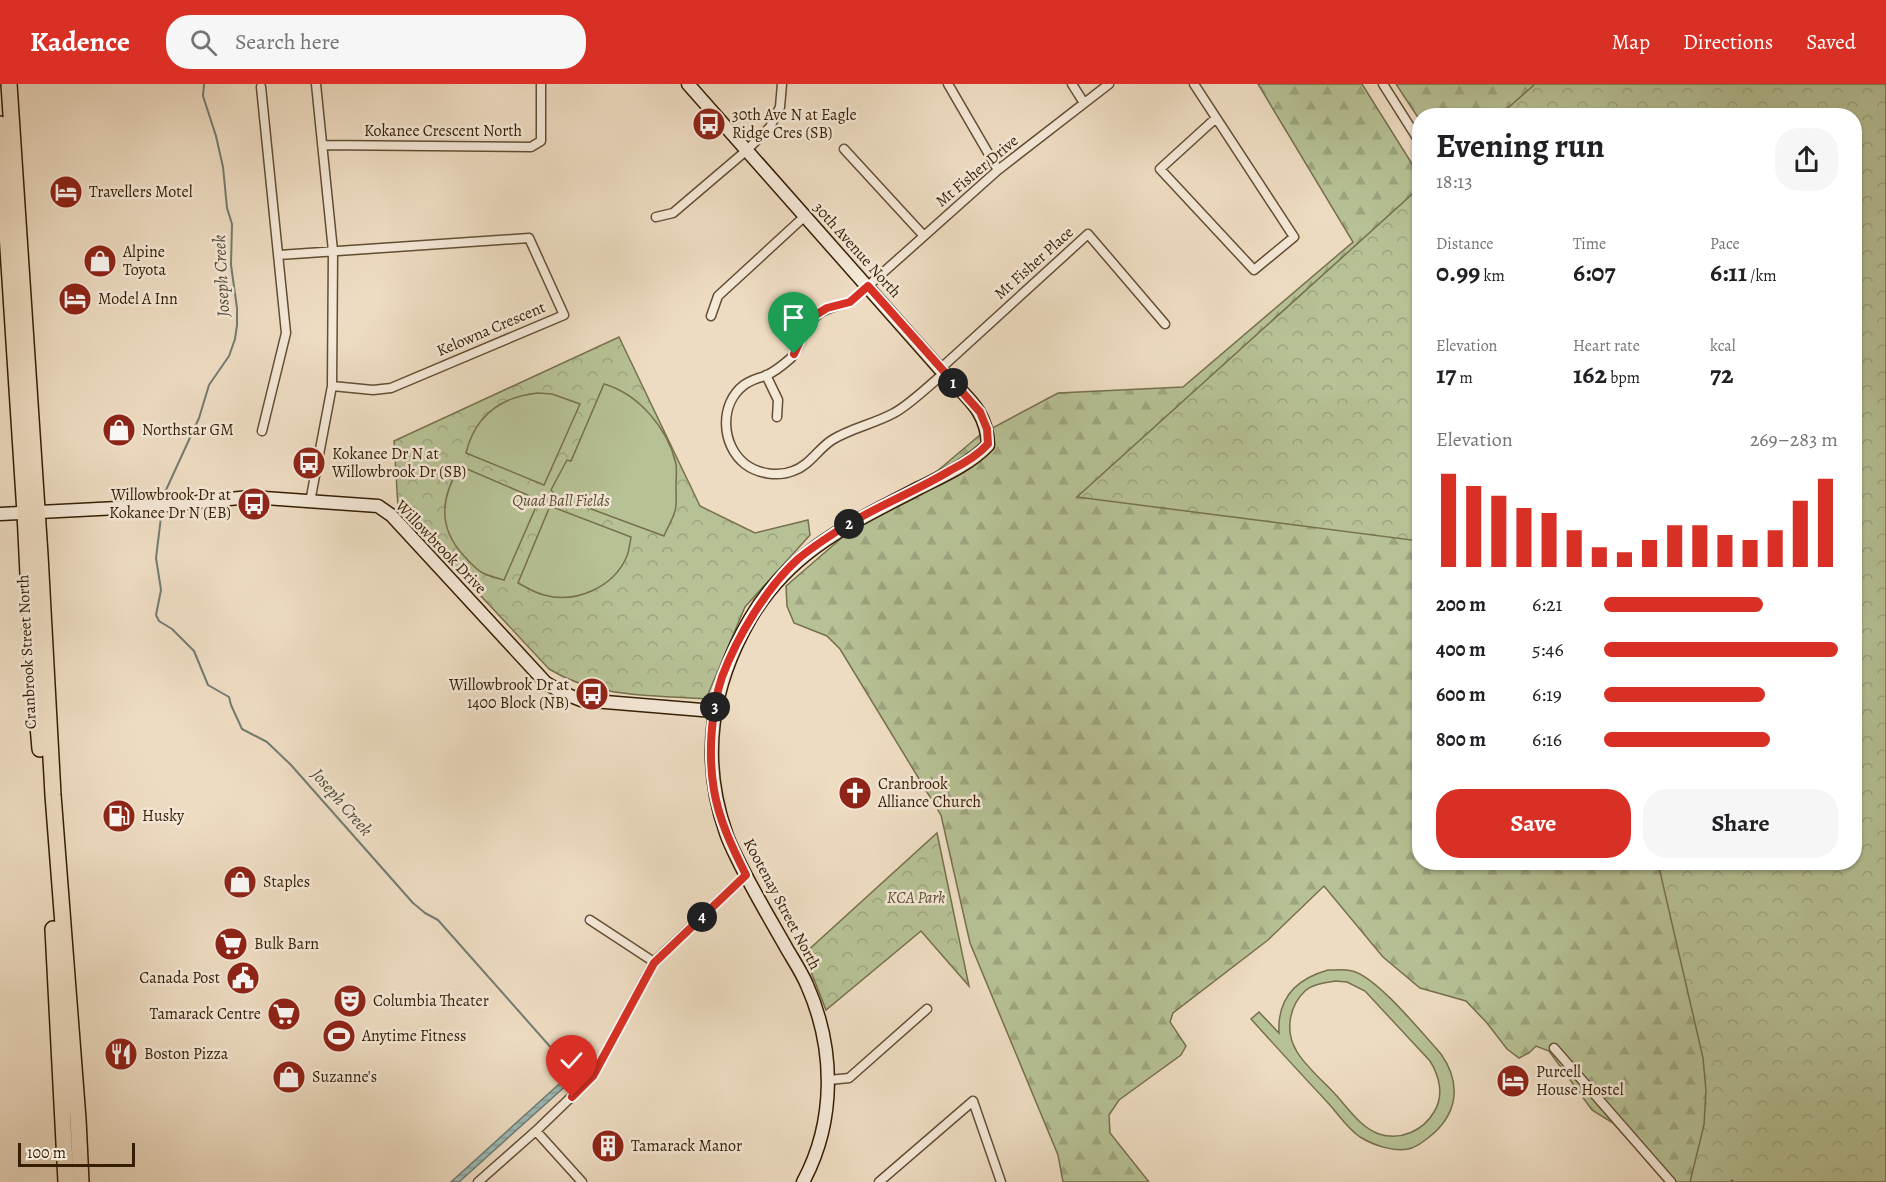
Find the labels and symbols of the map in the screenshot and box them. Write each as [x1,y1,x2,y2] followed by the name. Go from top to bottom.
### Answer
[732,104,857,144] place label: 30th Ave N at Eagle Ridge Cres (SB)
[691,106,727,142] bus stop icon: 30th Ave N at Eagle Ridge Cres (SB)
[364,120,523,142] street label: Kokanee Crescent North
[931,130,1023,212] street label: Mt Fisher Drive
[48,174,84,210] hotel icon: Travellers Motel
[89,181,193,203] place label: Travellers Motel
[808,197,906,303] street label: 30th Avenue North
[990,221,1078,305] street label: Mt Fisher Place
[207,234,235,319] water label: Joseph Creek
[122,241,167,281] place label: Alpine Toyota
[82,243,118,279] shop icon: Alpine Toyota
[57,281,93,317] hotel icon: Model A Inn
[98,288,178,310] place label: Model A Inn
[768,292,819,354] pin
[433,296,549,362] street label: Kelowna Crescent
[938,368,968,398] pin: 1
[101,412,137,448] shop icon: Northstar GM
[142,419,234,441] place label: Northstar GM
[331,443,466,483] place label: Kokanee Dr N at Willowbrook Dr (SB)
[291,445,327,481] bus stop icon: Kokanee Dr N at Willowbrook Dr (SB)
[109,484,231,524] place label: Willowbrook Dr at Kokanee Dr N (EB)
[236,486,272,522] bus stop icon: Willowbrook Dr at Kokanee Dr N (EB)
[512,490,610,512] park label: Quad Ball Fields
[390,495,492,599] street label: Willowbrook Drive
[834,509,864,539] pin: 2
[12,574,42,730] street label: Cranbrook Street North
[448,674,569,714] place label: Willowbrook Dr at 1400 Block (NB)
[574,676,610,712] bus stop icon: Willowbrook Dr at 1400 Block (NB)
[700,692,730,722] pin: 3
[305,762,378,841] water label: Joseph Creek
[877,773,981,813] place label: Cranbrook Alliance Church
[837,775,873,811] church icon: Cranbrook Alliance Church
[101,798,137,834] fuel station icon: Husky
[142,805,185,827] place label: Husky
[738,834,826,974] street label: Kootenay Street North
[222,864,258,900] shop icon: Staples
[263,871,310,893] place label: Staples
[887,887,945,909] park label: KCA Park
[687,902,717,932] pin: 4
[213,926,249,962] supermarket icon: Bulk Barn
[254,933,319,955] place label: Bulk Barn
[225,960,261,996] public building icon: Canada Post
[139,967,220,989] place label: Canada Post
[332,983,368,1019] theatre icon: Columbia Theater
[373,990,489,1012] place label: Columbia Theater
[266,996,302,1032] supermarket icon: Tamarack Centre
[149,1003,261,1025] place label: Tamarack Centre
[321,1018,357,1054] sports icon: Anytime Fitness
[361,1025,467,1047] place label: Anytime Fitness
[546,1035,597,1097] pin
[103,1036,139,1072] restaurant icon: Boston Pizza
[144,1043,229,1065] place label: Boston Pizza
[271,1059,307,1095] shop icon: Suzanne's
[1536,1061,1624,1101] place label: Purcell House Hostel
[1495,1063,1531,1099] hotel icon: Purcell House Hostel
[312,1066,377,1088] place label: Suzanne's
[590,1128,626,1164] building icon: Tamarack Manor
[631,1135,742,1157] place label: Tamarack Manor
[18,1140,135,1168] scale bar

